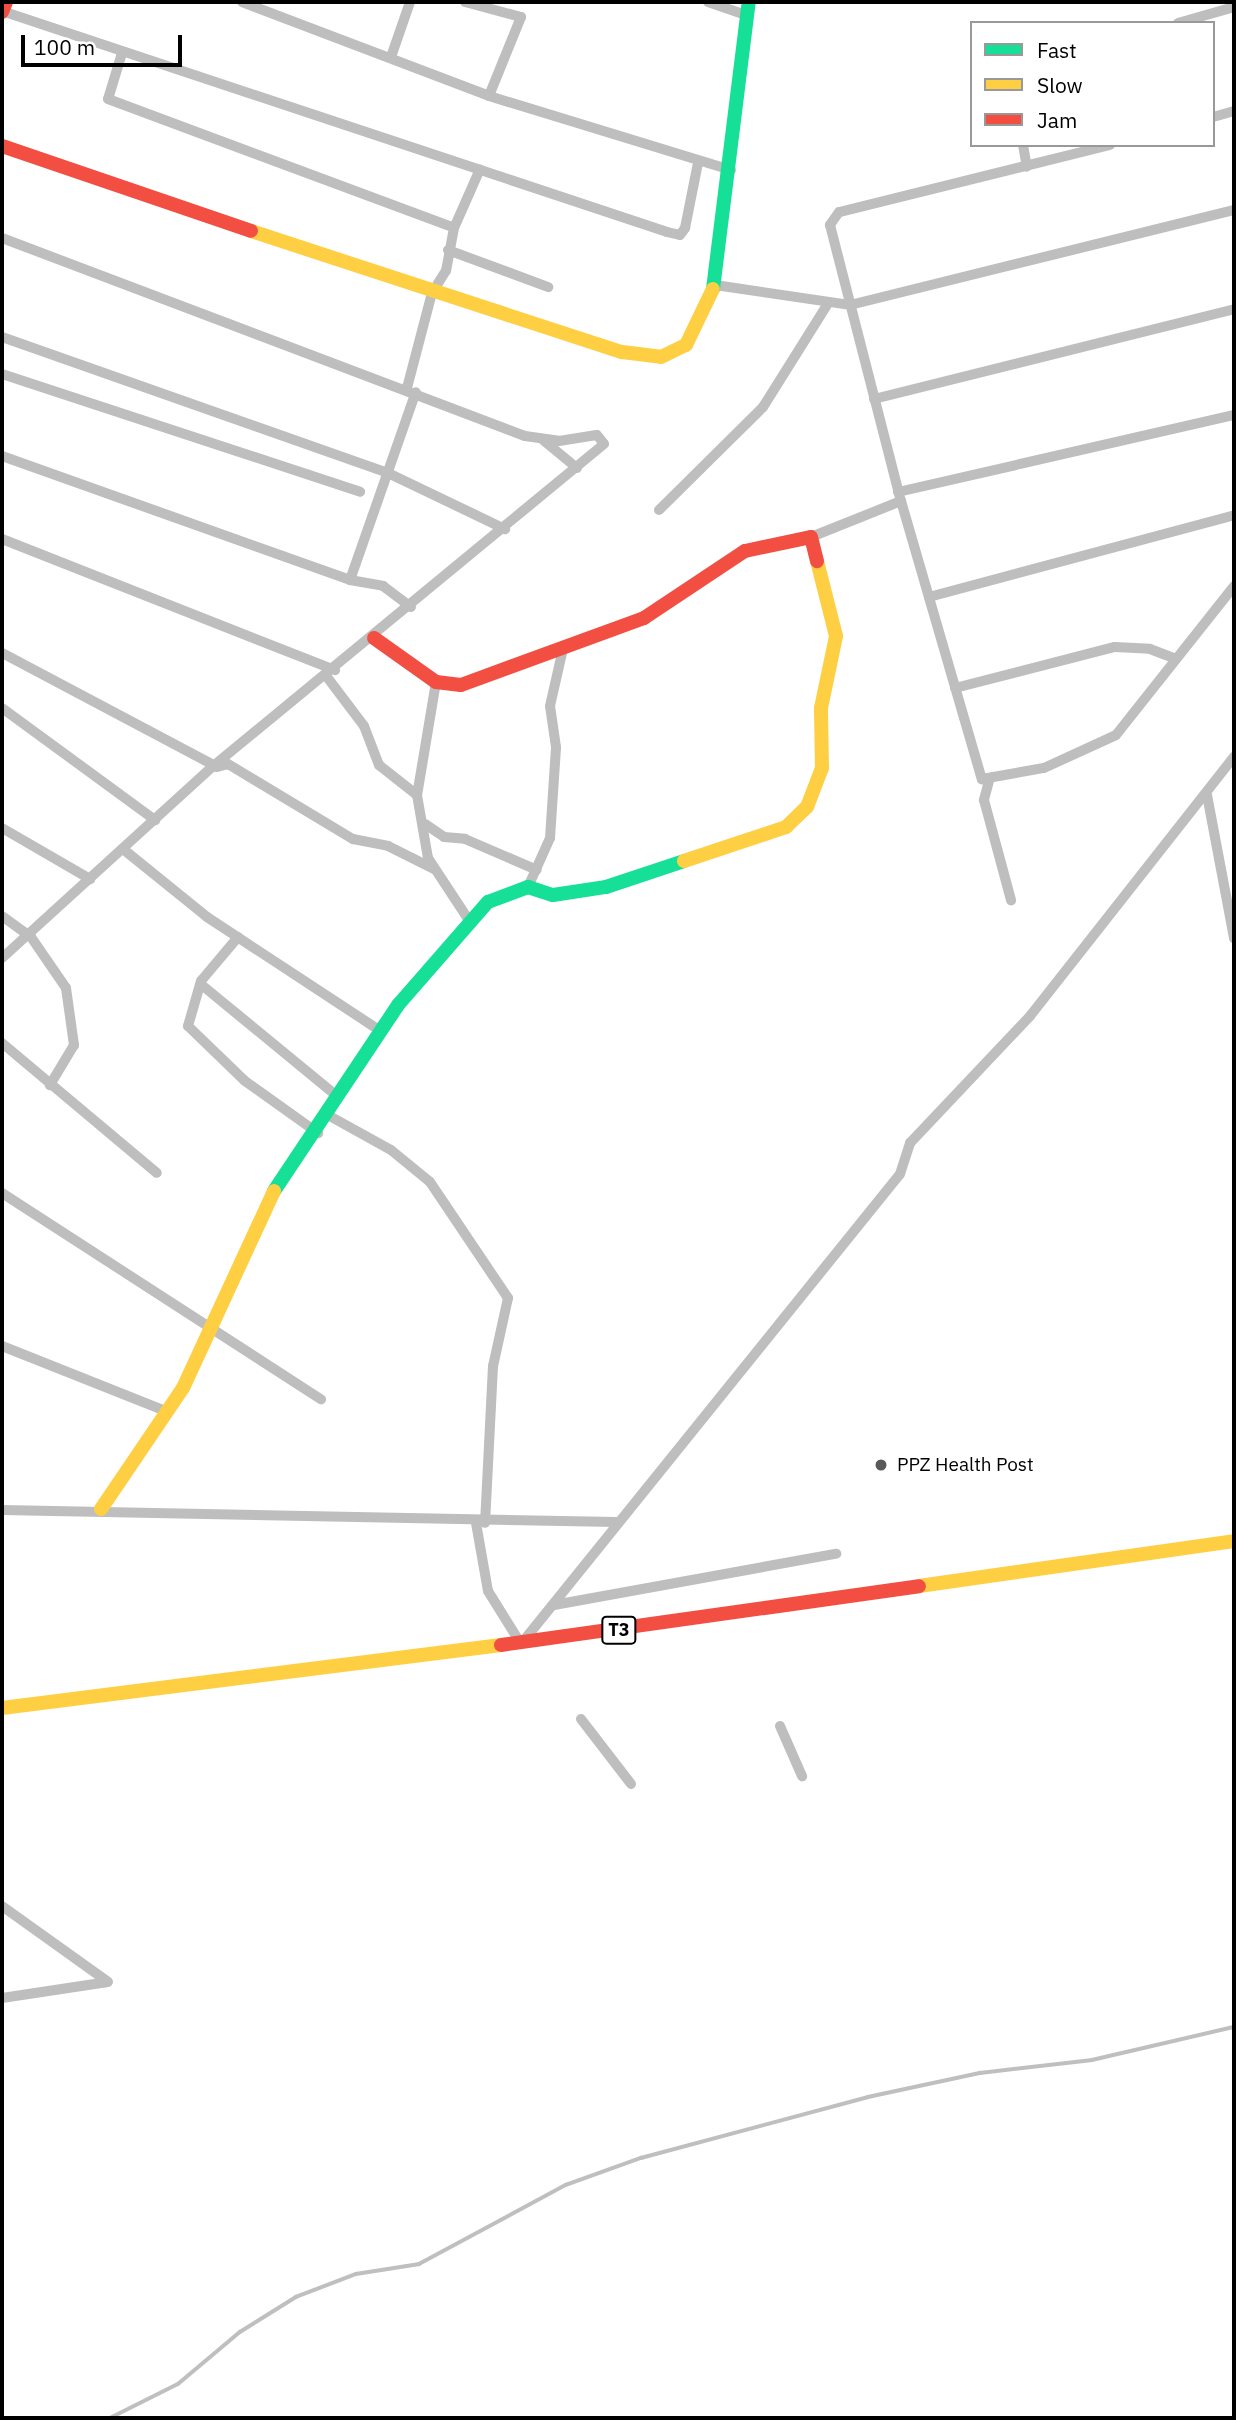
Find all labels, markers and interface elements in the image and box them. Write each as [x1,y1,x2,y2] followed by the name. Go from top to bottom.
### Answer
[24,21,186,65] scale bar
[970,21,1215,147] legend
[34,33,95,61] text: 100 m
[1037,36,1077,64] text: Fast
[1037,71,1083,99] text: Slow
[1037,106,1077,134] text: Jam
[897,1454,1034,1476] place label: PPZ Health Post
[871,1455,891,1475] marker: PPZ Health Post
[600,1616,638,1644] road number: T3

